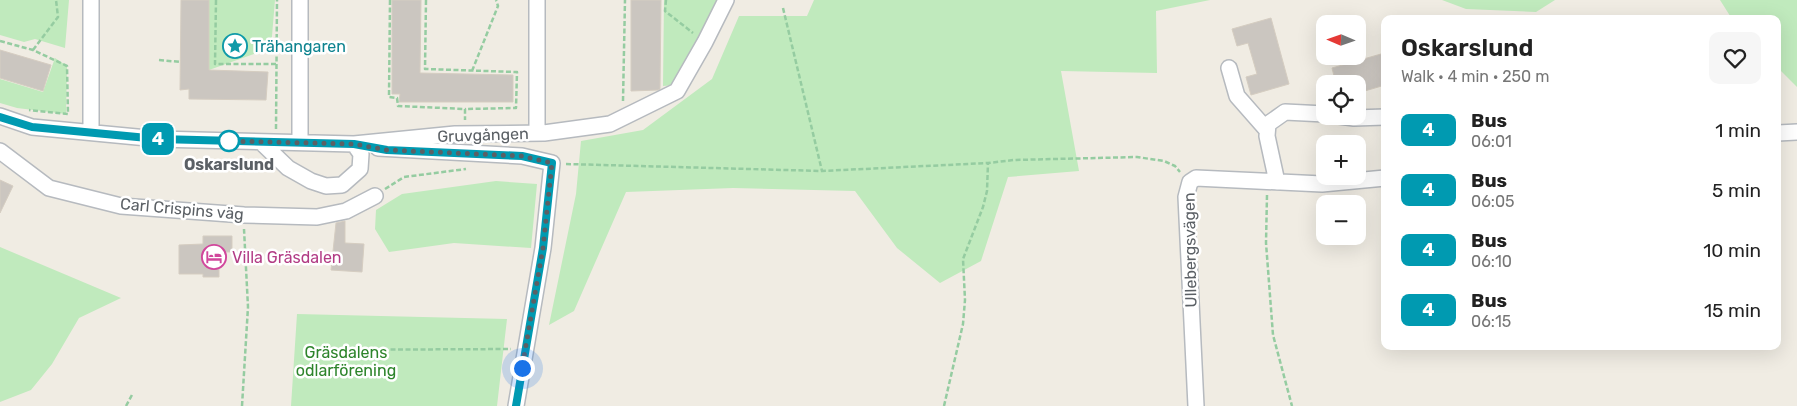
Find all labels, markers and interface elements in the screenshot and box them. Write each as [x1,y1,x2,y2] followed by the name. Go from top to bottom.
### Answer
[1316,15,1366,65] north arrow
[1316,15,1366,245] map controls
[1709,32,1761,84] button: heart
[222,33,248,59] place icon: Trähangaren
[1401,34,1533,62] text: Oskarslund
[252,37,346,56] place label: Trähangaren
[1401,67,1549,86] text: Walk · 4 min · 250 m
[1316,75,1366,125] button: locate
[1471,109,1507,132] text: Bus
[1422,119,1435,141] text: 4
[1715,119,1761,142] text: 1 min
[142,123,174,155] line badge: 4
[437,124,529,146] street label: Gruvgången
[152,128,164,150] text: 4
[218,130,240,152] marker: Oskarslund
[1471,132,1512,151] text: 06:01
[1316,135,1366,185] button: +
[184,155,274,174] place label: Oskarslund
[1471,169,1507,192] text: Bus
[1422,179,1435,201] text: 4
[1712,179,1761,202] text: 5 min
[1179,192,1201,308] street label: Ullebergsvägen
[1471,192,1515,211] text: 06:05
[119,194,245,224] street label: Carl Crispins väg
[1316,195,1366,245] button: −
[1471,229,1507,252] text: Bus
[1422,239,1435,261] text: 4
[1703,239,1761,262] text: 10 min
[201,244,227,270] hotel icon: Villa Gräsdalen
[232,248,342,267] place label: Villa Gräsdalen
[1471,252,1512,271] text: 06:10
[1471,289,1507,312] text: Bus
[1422,299,1435,321] text: 4
[1704,299,1761,322] text: 15 min
[1471,312,1511,331] text: 06:15
[296,343,396,380] park label: Gräsdalens odlarförening
[510,356,535,381] your location

